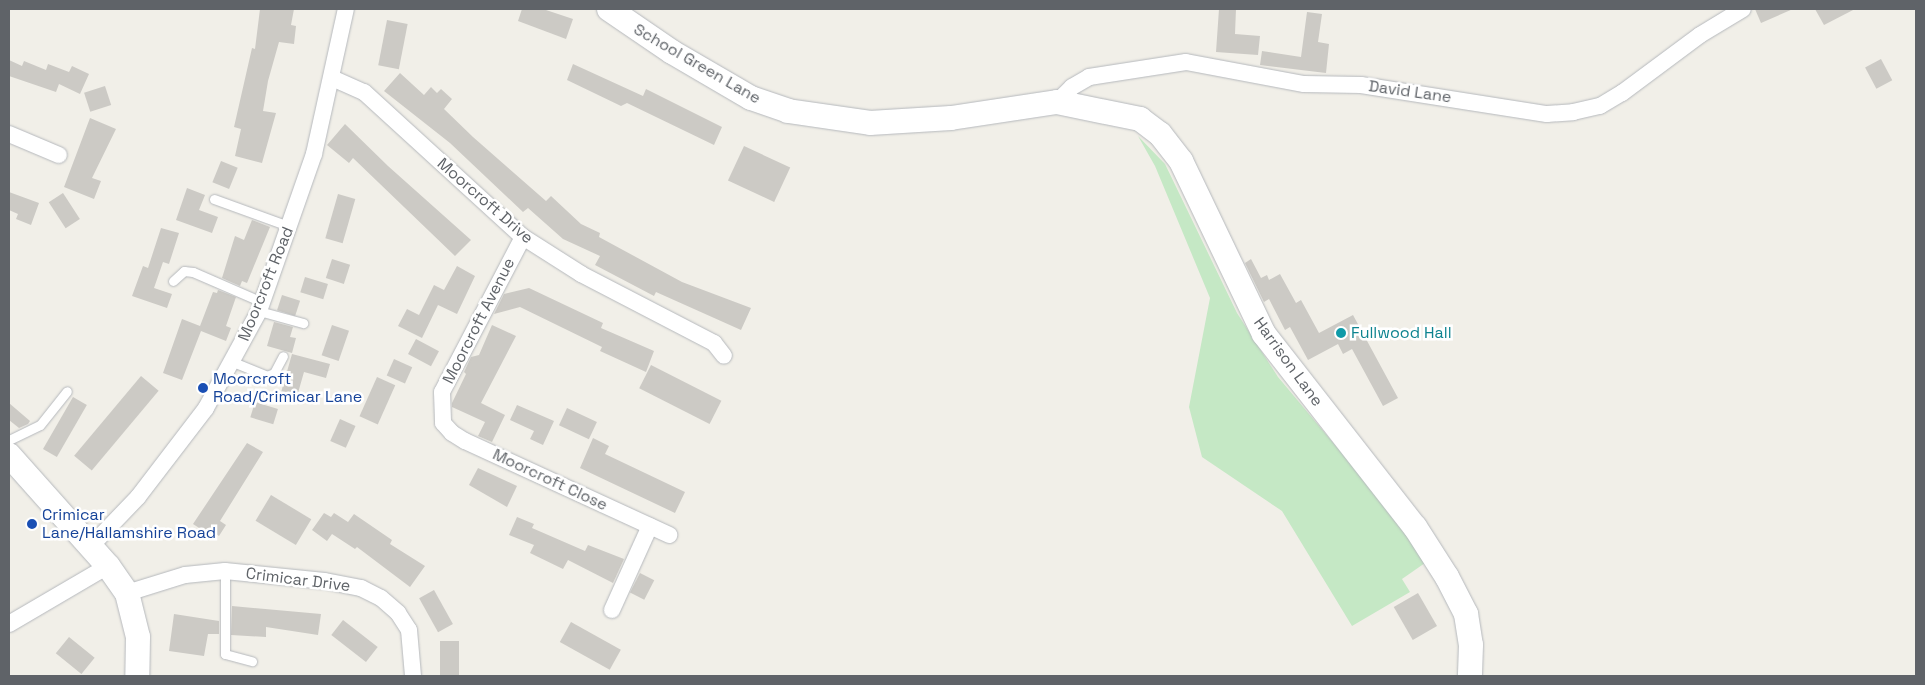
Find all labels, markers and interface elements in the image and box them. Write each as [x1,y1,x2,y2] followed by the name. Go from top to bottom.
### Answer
[630,20,764,108] street label: School Green Lane
[1367,77,1453,107] street label: David Lane
[433,154,537,248] street label: Moorcroft Drive
[234,224,298,344] street label: Moorcroft Road
[439,255,519,387] street label: Moorcroft Avenue
[1249,314,1327,410] street label: Harrison Lane
[1351,323,1452,343] place label: Fullwood Hall
[1335,327,1347,339] marker: Fullwood Hall
[213,369,362,407] place label: Moorcroft Road/Crimicar Lane
[197,382,209,394] marker: Moorcroft Road/Crimicar Lane
[490,445,610,515] street label: Moorcroft Close
[42,505,216,543] place label: Crimicar Lane/Hallamshire Road
[26,518,38,530] marker: Crimicar Lane/Hallamshire Road
[245,564,351,596] street label: Crimicar Drive

